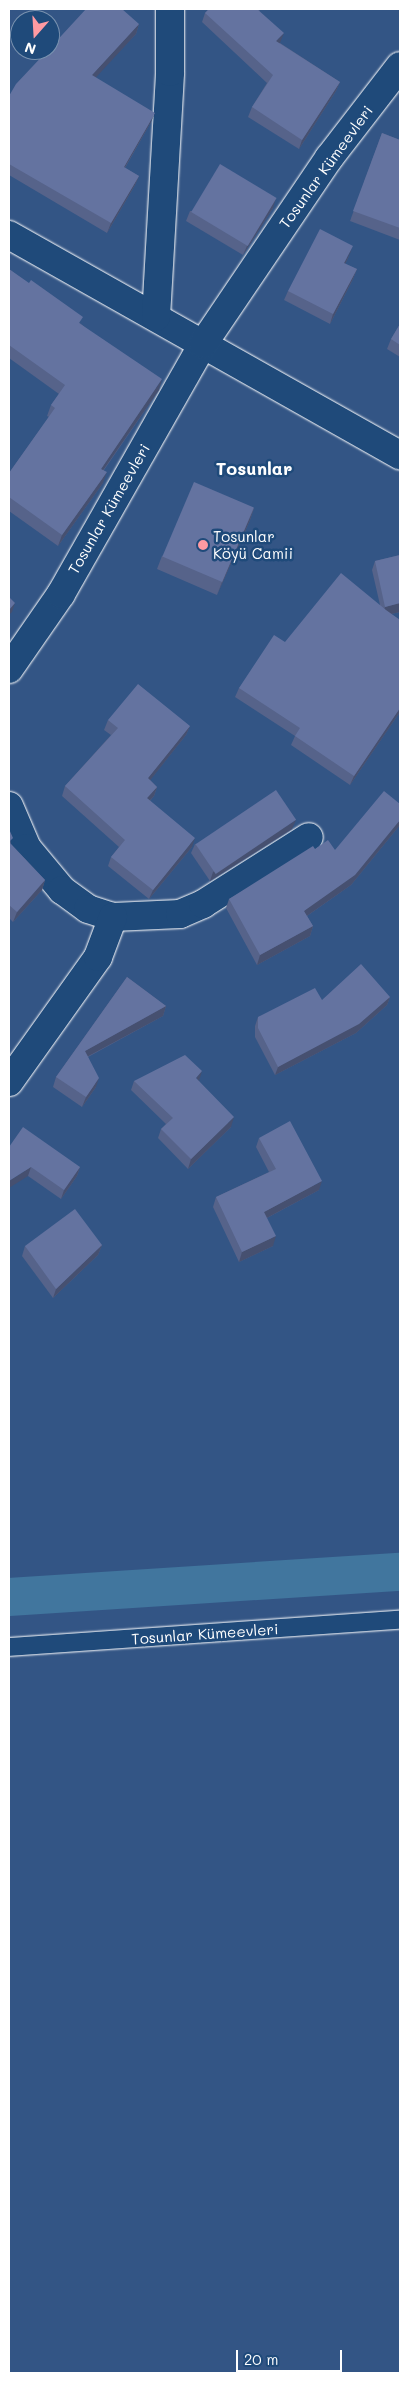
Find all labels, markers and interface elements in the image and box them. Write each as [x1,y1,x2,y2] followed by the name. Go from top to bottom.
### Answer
[10,10,60,60] north arrow
[22,38,38,59] text: N
[275,102,377,232] street label: Tosunlar Kümeevleri
[64,441,154,577] street label: Tosunlar Kümeevleri
[216,457,292,479] district label: Tosunlar
[213,527,293,562] place label: Tosunlar Köyü Camii
[197,539,209,551] marker: Tosunlar Köyü Camii
[131,1620,279,1648] street label: Tosunlar Kümeevleri
[239,2340,345,2372] scale bar
[244,2349,278,2369] text: 20 m

